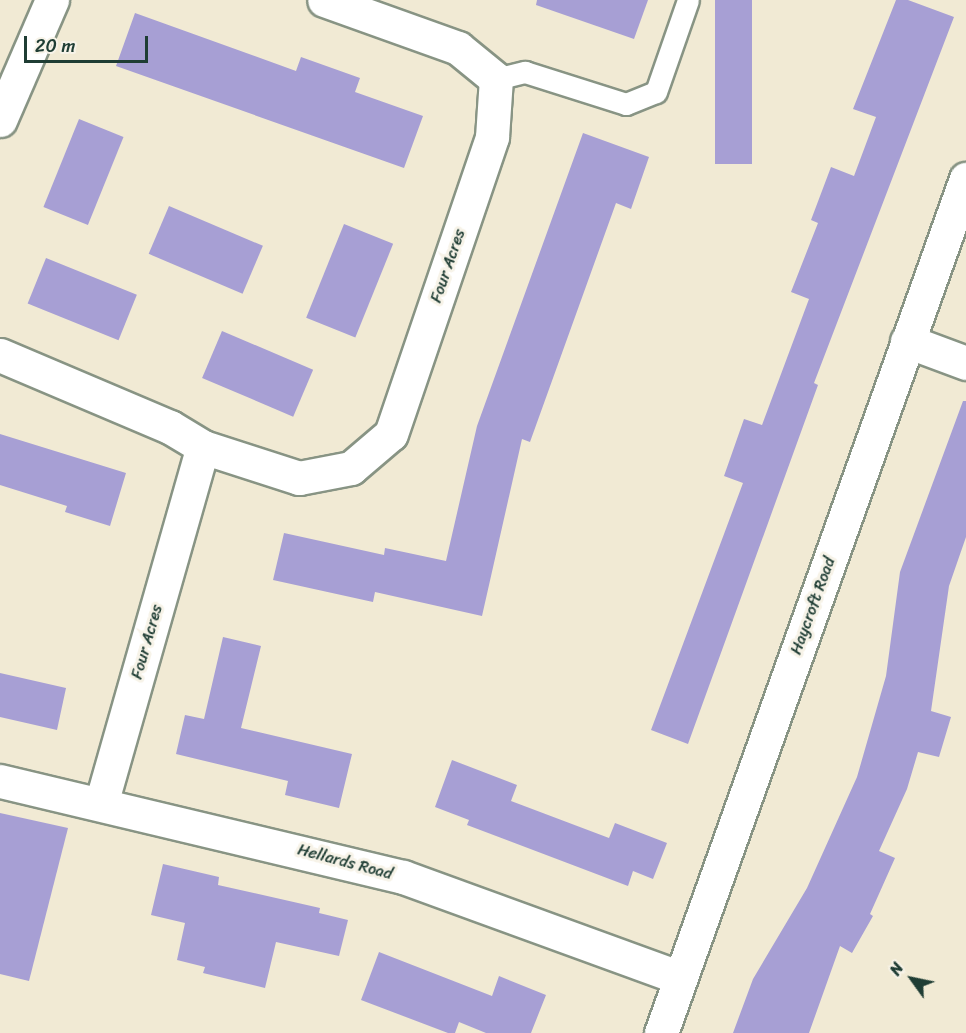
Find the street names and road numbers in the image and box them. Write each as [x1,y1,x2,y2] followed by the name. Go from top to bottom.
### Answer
[427,227,469,305] street label: Four Acres
[786,555,840,657] street label: Haycroft Road
[127,603,167,681] street label: Four Acres
[295,840,395,884] street label: Hellards Road

